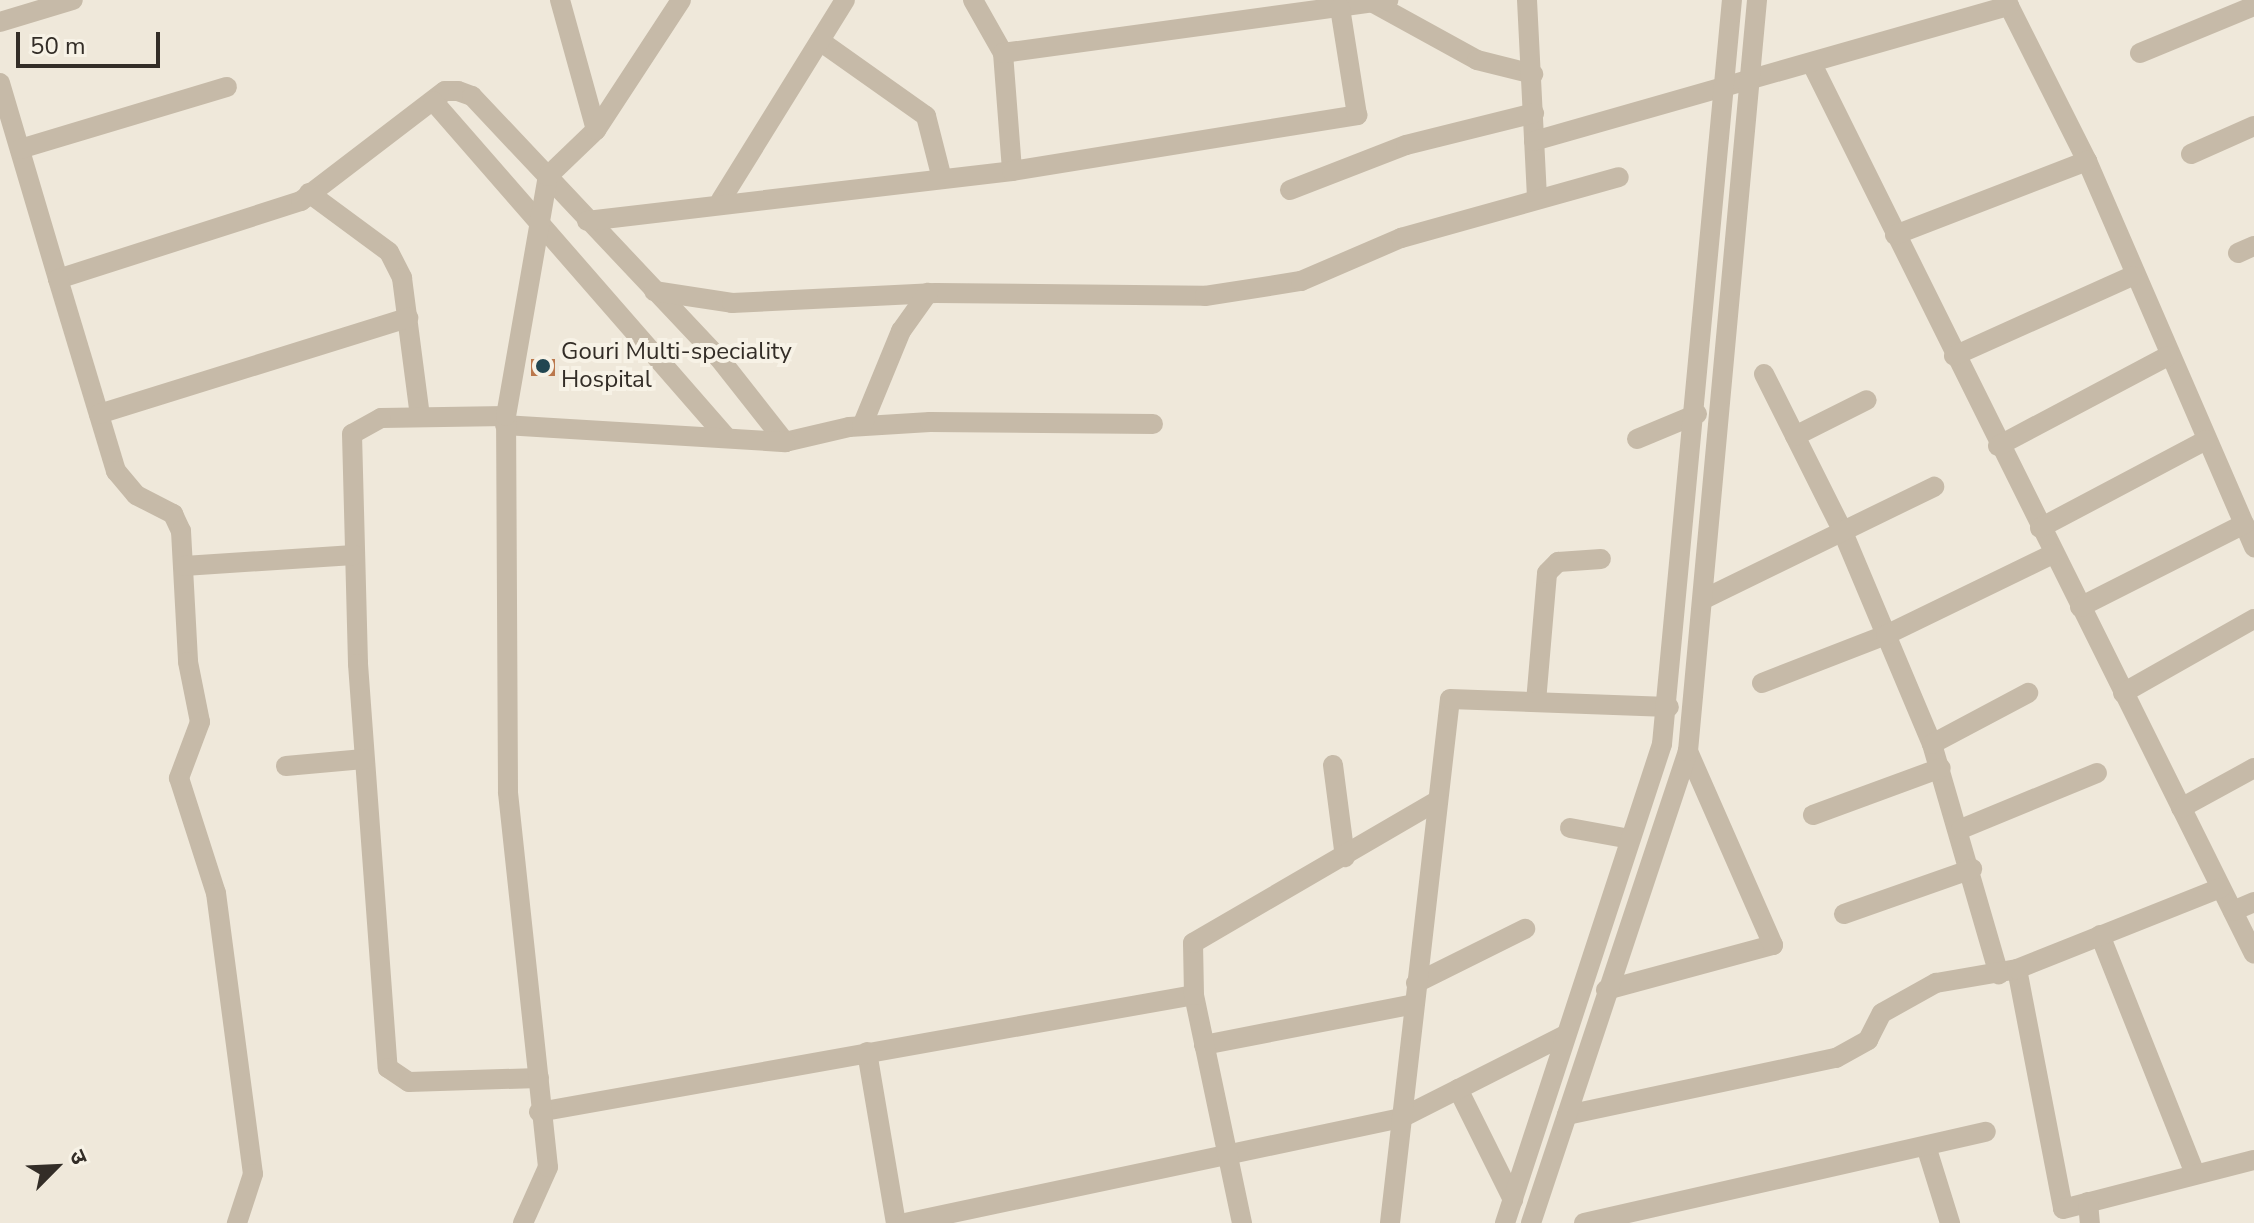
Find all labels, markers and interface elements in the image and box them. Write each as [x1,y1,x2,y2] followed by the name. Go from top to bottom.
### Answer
[20,16,164,66] scale bar
[30,30,86,62] text: 50 m
[561,338,792,394] place label: Gouri Multi-speciality Hospital
[532,355,554,377] marker: Gouri Multi-speciality Hospital
[16,1127,96,1207] north arrow
[62,1145,94,1169] text: उ

